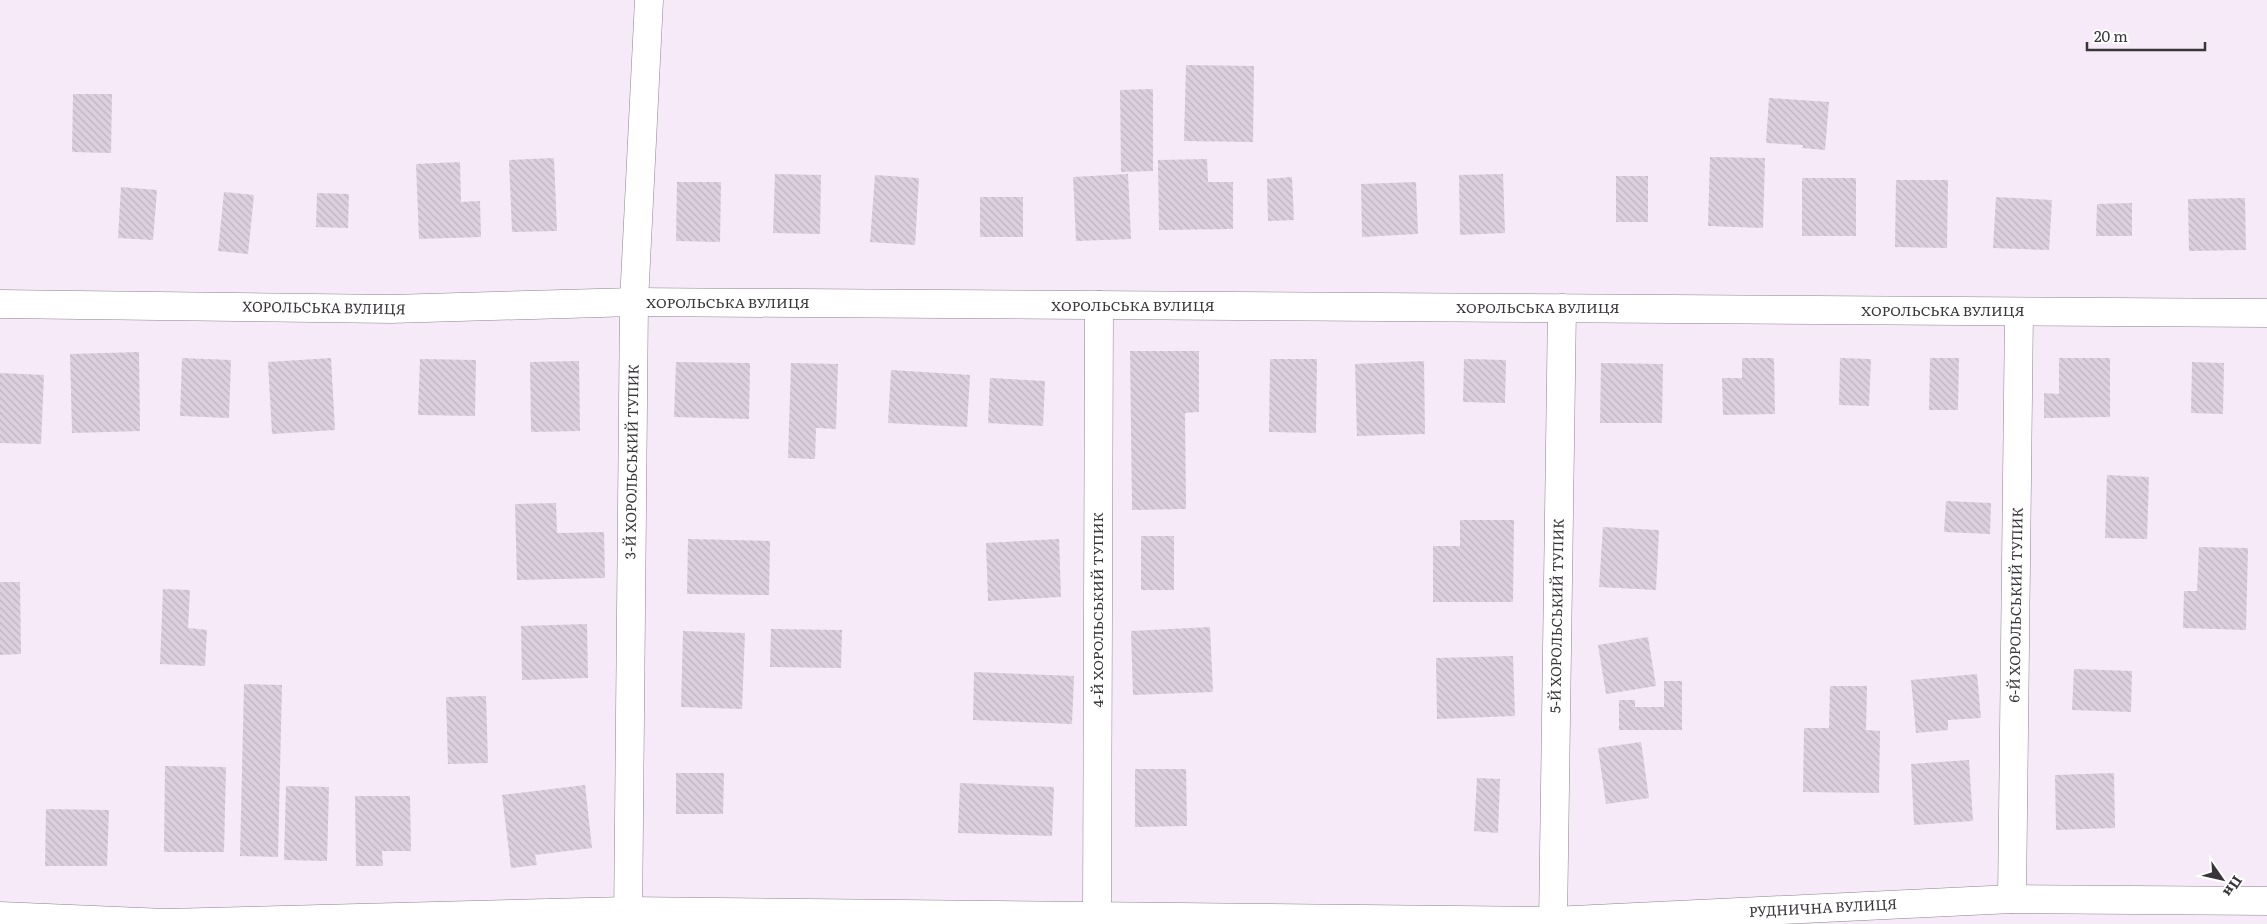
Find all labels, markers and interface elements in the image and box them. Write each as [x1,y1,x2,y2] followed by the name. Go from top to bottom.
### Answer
[2087,20,2204,52] scale bar
[2094,24,2128,47] text: 20 m
[646,292,810,312] street label: ХОРОЛЬСЬКА ВУЛИЦЯ
[1051,295,1215,315] street label: ХОРОЛЬСЬКА ВУЛИЦЯ
[242,296,406,318] street label: ХОРОЛЬСЬКА ВУЛИЦЯ
[1456,297,1620,317] street label: ХОРОЛЬСЬКА ВУЛИЦЯ
[1861,300,2025,320] street label: ХОРОЛЬСЬКА ВУЛИЦЯ
[619,363,643,560] street label: 3-Й ХОРОЛЬСЬКИЙ ТУПИК
[2003,506,2027,703] street label: 6-Й ХОРОЛЬСЬКИЙ ТУПИК
[1087,512,1107,708] street label: 4-Й ХОРОЛЬСЬКИЙ ТУПИК
[1544,518,1568,713] street label: 5-Й ХОРОЛЬСЬКИЙ ТУПИК
[2197,854,2247,904] north arrow
[2219,872,2248,902] text: Пн
[1748,893,1898,921] street label: РУДНИЧНА ВУЛИЦЯ

